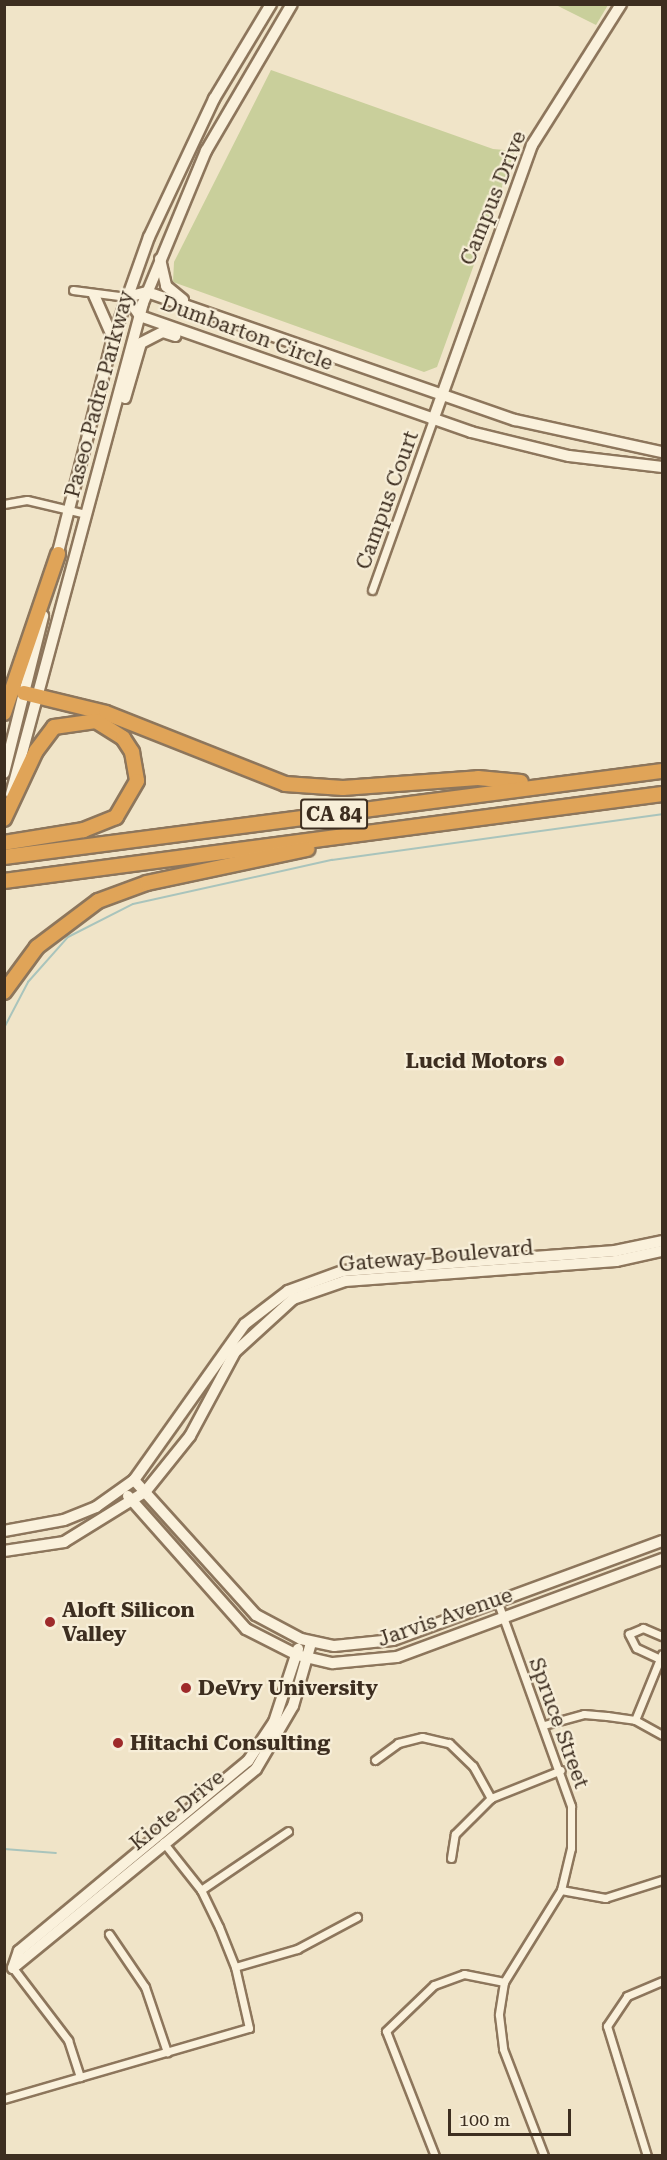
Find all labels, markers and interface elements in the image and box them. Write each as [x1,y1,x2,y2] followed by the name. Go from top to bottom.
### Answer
[455,127,531,269] street label: Campus Drive
[59,288,139,500] street label: Paseo Padre Parkway
[157,290,337,376] street label: Dumbarton Circle
[350,427,424,573] street label: Campus Court
[300,797,368,831] road number: CA 84
[406,1048,547,1074] place label: Lucid Motors
[552,1054,566,1068] marker: Lucid Motors
[338,1235,534,1277] street label: Gateway Boulevard
[374,1582,516,1652] street label: Jarvis Avenue
[62,1597,195,1647] place label: Aloft Silicon Valley
[43,1615,57,1629] marker: Aloft Silicon Valley
[524,1654,594,1792] street label: Spruce Street
[198,1675,378,1701] place label: DeVry University
[179,1681,193,1695] marker: DeVry University
[130,1730,330,1756] place label: Hitachi Consulting
[111,1736,125,1750] marker: Hitachi Consulting
[125,1764,229,1856] street label: Kiote Drive
[451,2097,574,2135] scale bar
[459,2109,510,2130] text: 100 m

